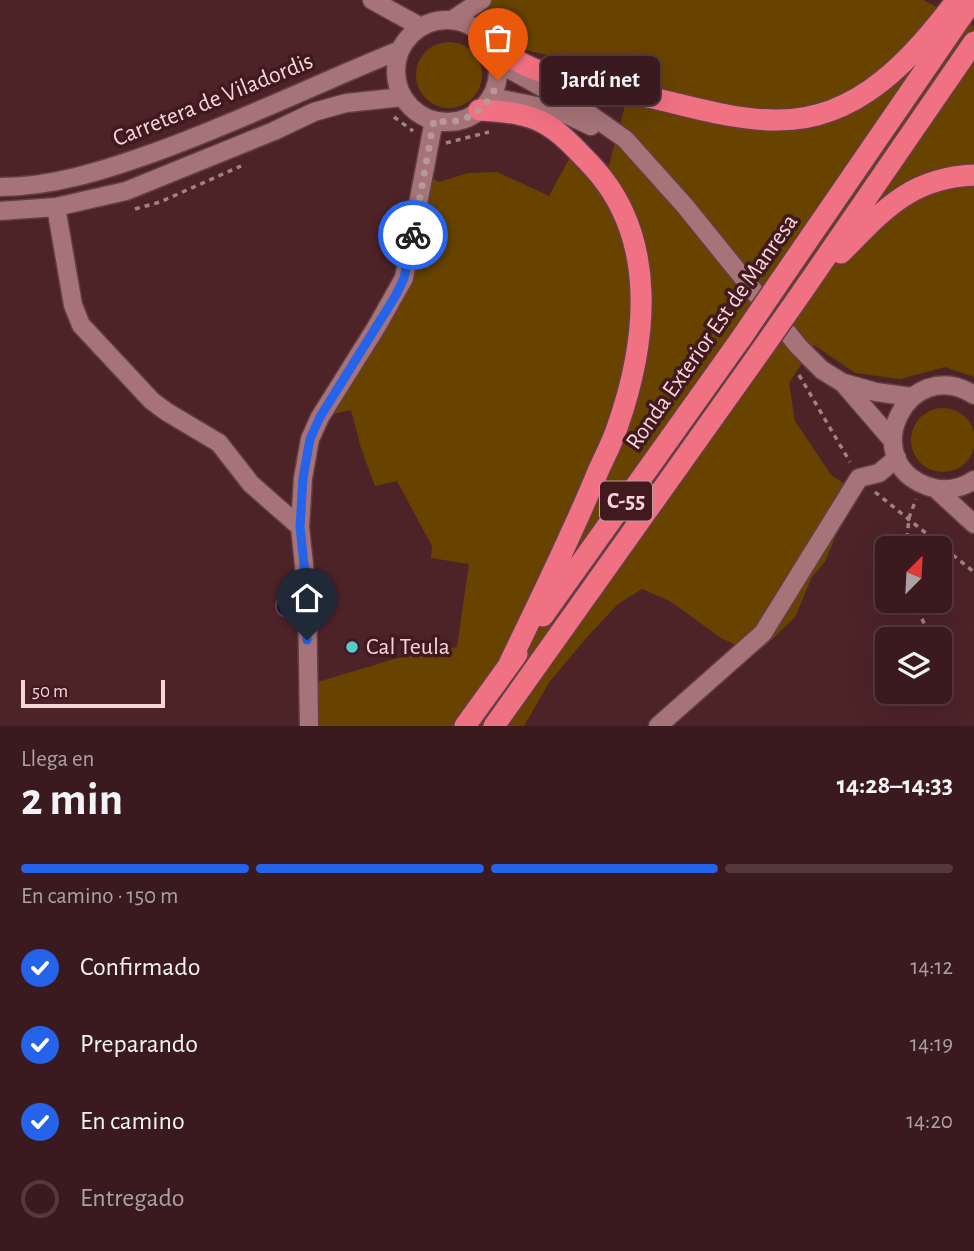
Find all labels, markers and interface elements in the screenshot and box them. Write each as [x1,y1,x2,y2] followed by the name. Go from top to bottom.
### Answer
[468,8,528,80] pin
[479,19,517,57] icon: bag
[110,49,316,151] street label: Carretera de Viladordis
[540,56,659,104] callout: Jardí net
[561,69,640,92] text: Jardí net
[378,200,448,270] courier
[622,210,802,454] street label: Ronda Exterior Est de Manresa
[394,216,432,254] icon: bike
[600,481,652,520] road number: C-55
[875,536,952,612] north arrow
[875,536,952,704] map controls
[277,568,337,640] pin
[288,579,326,617] icon: home
[875,627,952,704] button: layers
[366,635,450,659] place label: Cal Teula
[344,639,360,655] marker: Cal Teula
[21,677,164,709] scale bar
[32,682,68,701] text: 50 m
[21,748,94,771] text: Llega en
[837,772,953,798] text: 14:28–14:33
[21,777,123,823] text: 2 min
[21,885,178,908] text: En camino · 150 m
[21,949,59,987] icon: check
[80,954,201,980] text: Confirmado
[910,956,953,979] text: 14:12
[21,1026,59,1064] icon: check
[80,1031,198,1057] text: Preparando
[910,1033,953,1056] text: 14:19
[21,1103,59,1141] icon: check
[80,1108,185,1134] text: En camino
[906,1110,953,1133] text: 14:20
[80,1185,185,1211] text: Entregado

